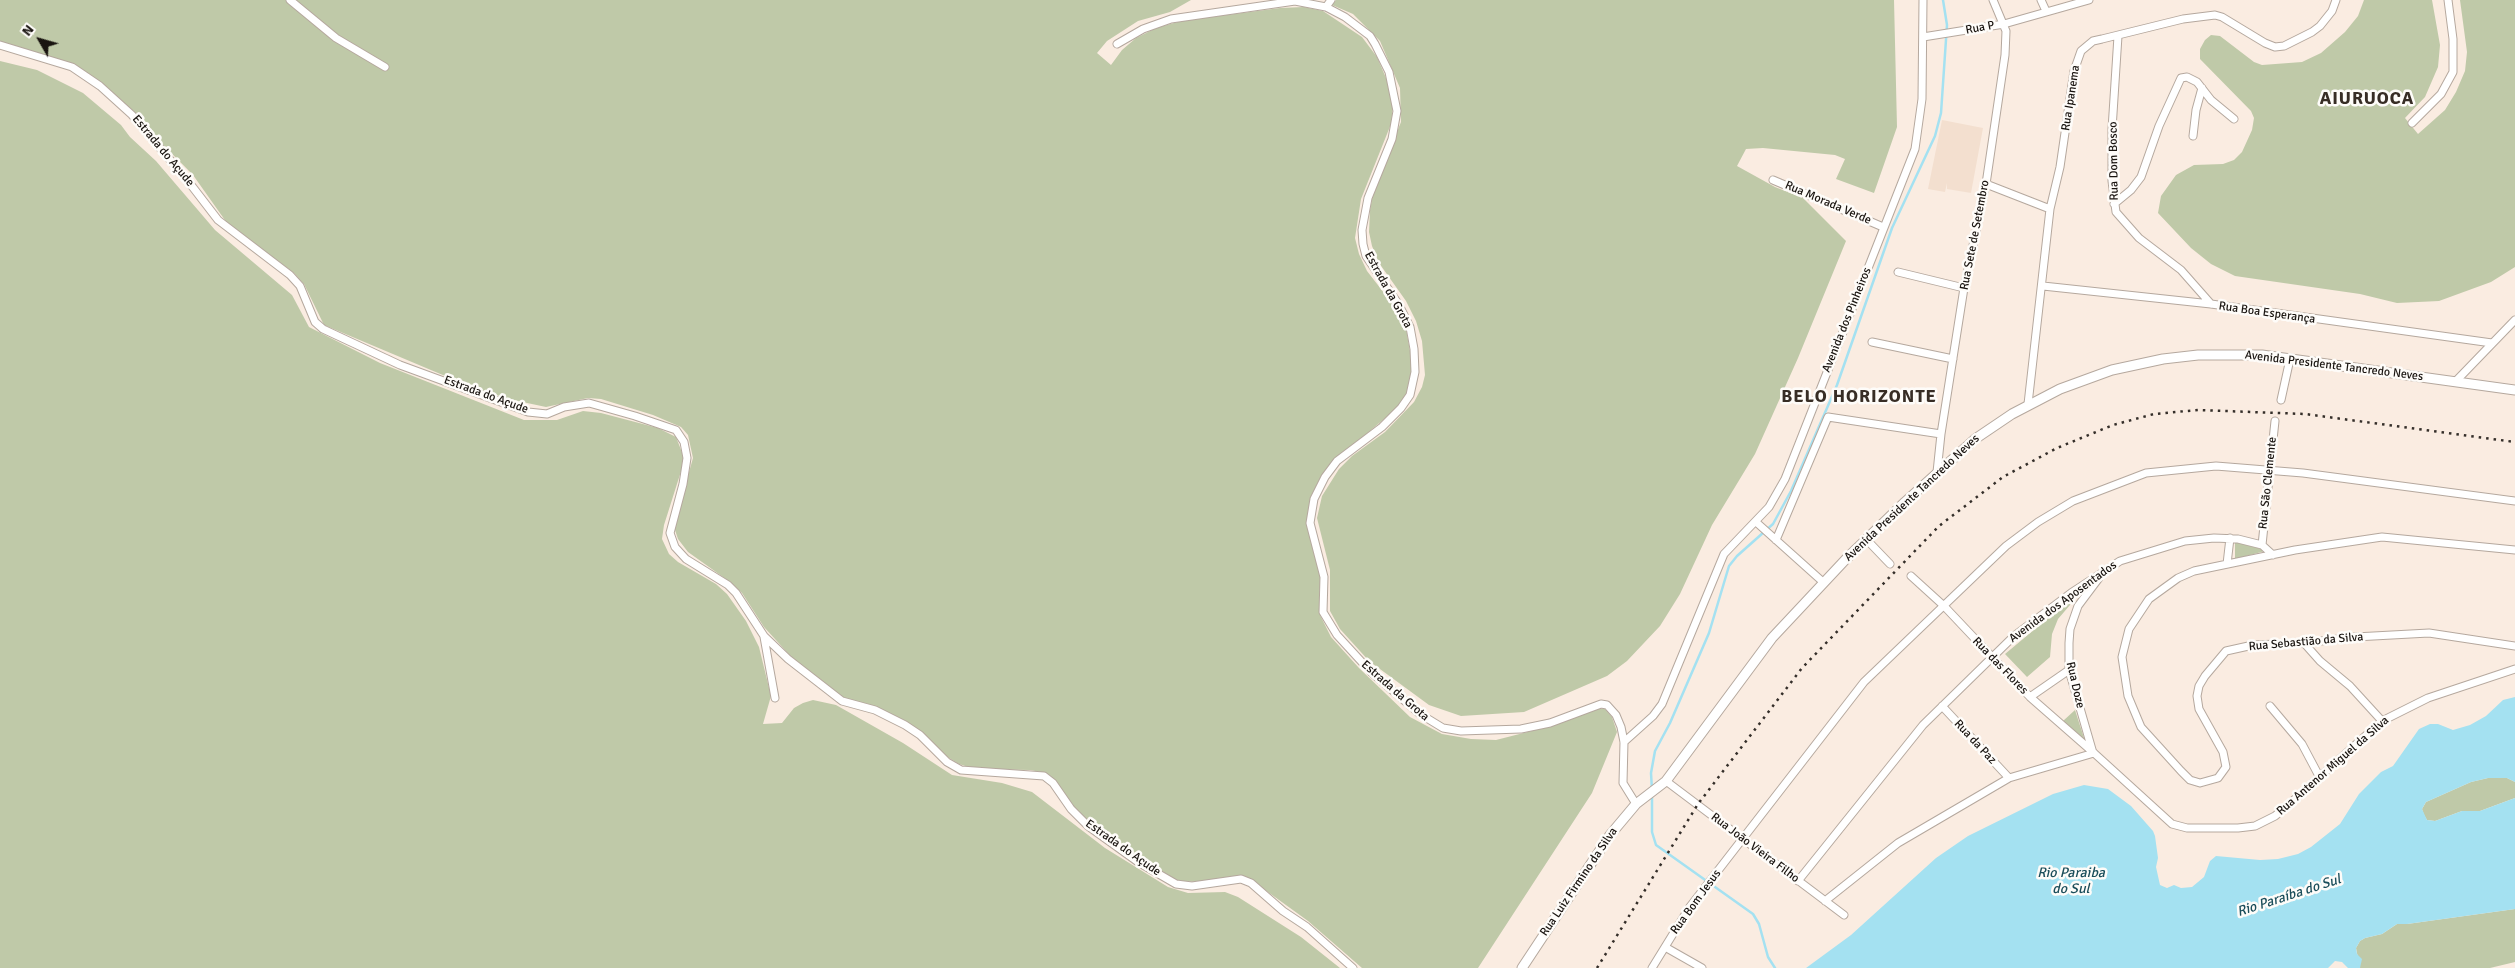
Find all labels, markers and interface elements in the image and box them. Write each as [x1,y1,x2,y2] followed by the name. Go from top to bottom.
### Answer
[15,15,65,65] north arrow
[1964,18,1996,38] street label: Rua P
[18,21,37,40] text: N
[2059,64,2083,132] street label: Rua Ipanema
[2319,88,2415,110] district label: AIURUOCA
[129,112,197,190] street label: Estrada do Açude
[2106,121,2122,201] street label: Rua Dom Bosco
[1783,178,1873,228] street label: Rua Morada Verde
[1957,179,1993,291] street label: Rua Sete de Setembro
[1361,249,1415,331] street label: Estrada da Grota
[1819,265,1875,375] street label: Avenida dos Pinheiros
[2218,299,2316,327] street label: Rua Boa Esperança
[2244,348,2424,384] street label: Avenida Presidente Tancredo Neves
[442,373,530,417] street label: Estrada do Açude
[1779,386,1939,408] district label: BELO HORIZONTE
[1841,431,1983,565] street label: Avenida Presidente Tancredo Neves
[2256,436,2280,530] street label: Rua São Clemente
[2006,558,2120,646] street label: Avenida dos Aposentados
[2248,630,2364,654] street label: Rua Sebastião da Silva
[1969,634,2031,698] street label: Rua das Flores
[1358,658,1432,724] street label: Estrada da Grota
[2063,660,2087,710] street label: Rua Doze
[2274,713,2392,819] street label: Rua Antenor Miguel da Silva
[1951,717,1999,767] street label: Rua da Paz
[1708,810,1802,886] street label: Rua João Vieira Filho
[1083,817,1163,879] street label: Estrada do Açude
[1537,825,1621,939] street label: Rua Luiz Firmino da Silva
[2037,865,2105,898] water label: Rio Paraiba do Sul
[1668,867,1724,937] street label: Rua Bom Jesus
[2235,871,2343,921] water label: Rio Paraíba do Sul

